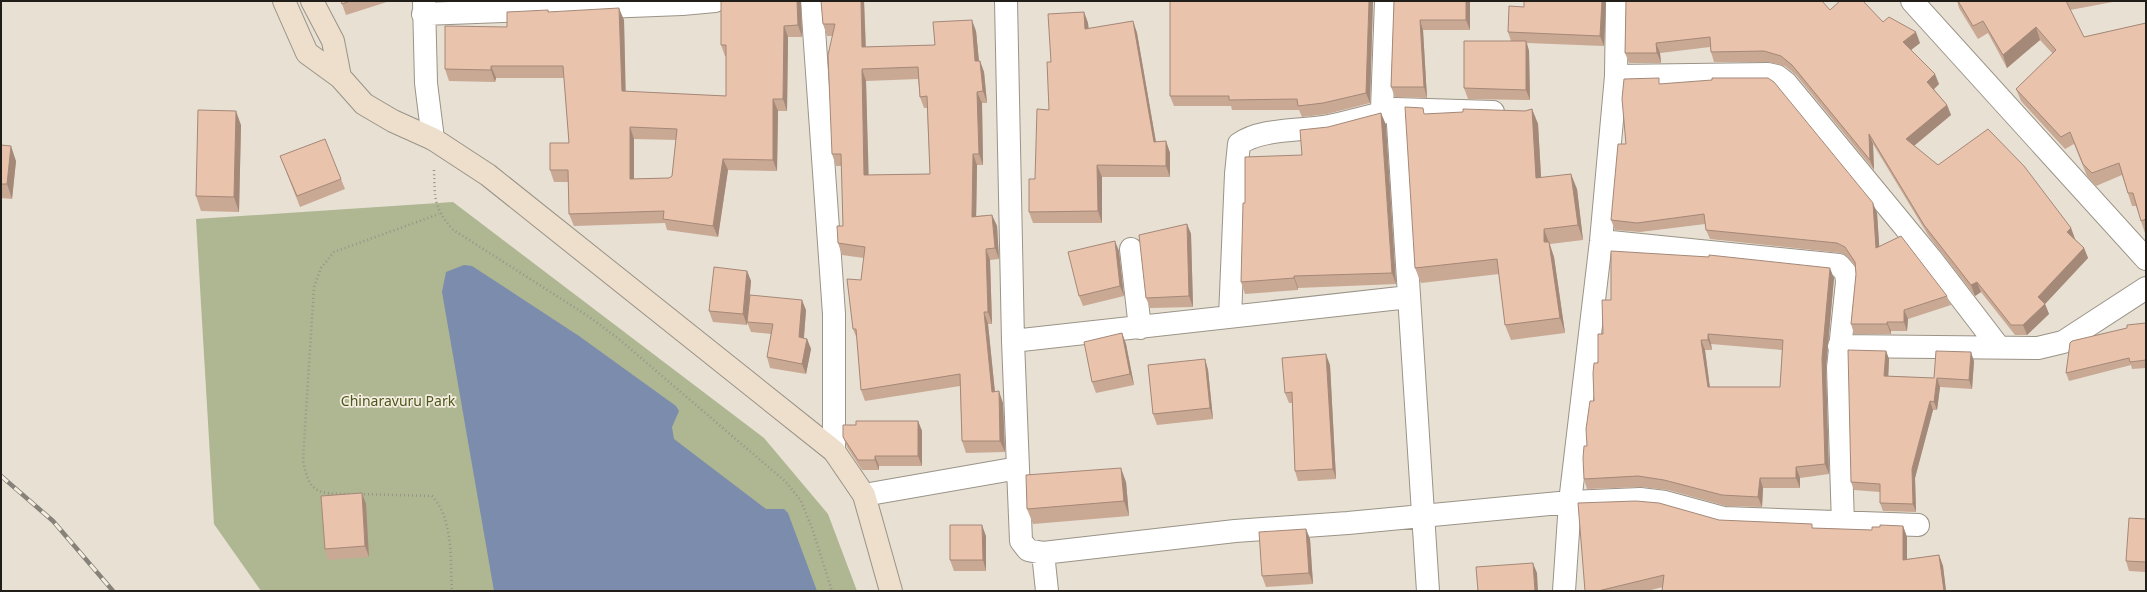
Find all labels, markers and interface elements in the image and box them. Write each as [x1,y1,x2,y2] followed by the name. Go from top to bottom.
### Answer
[341,391,456,410] park label: Chinaravuru Park

